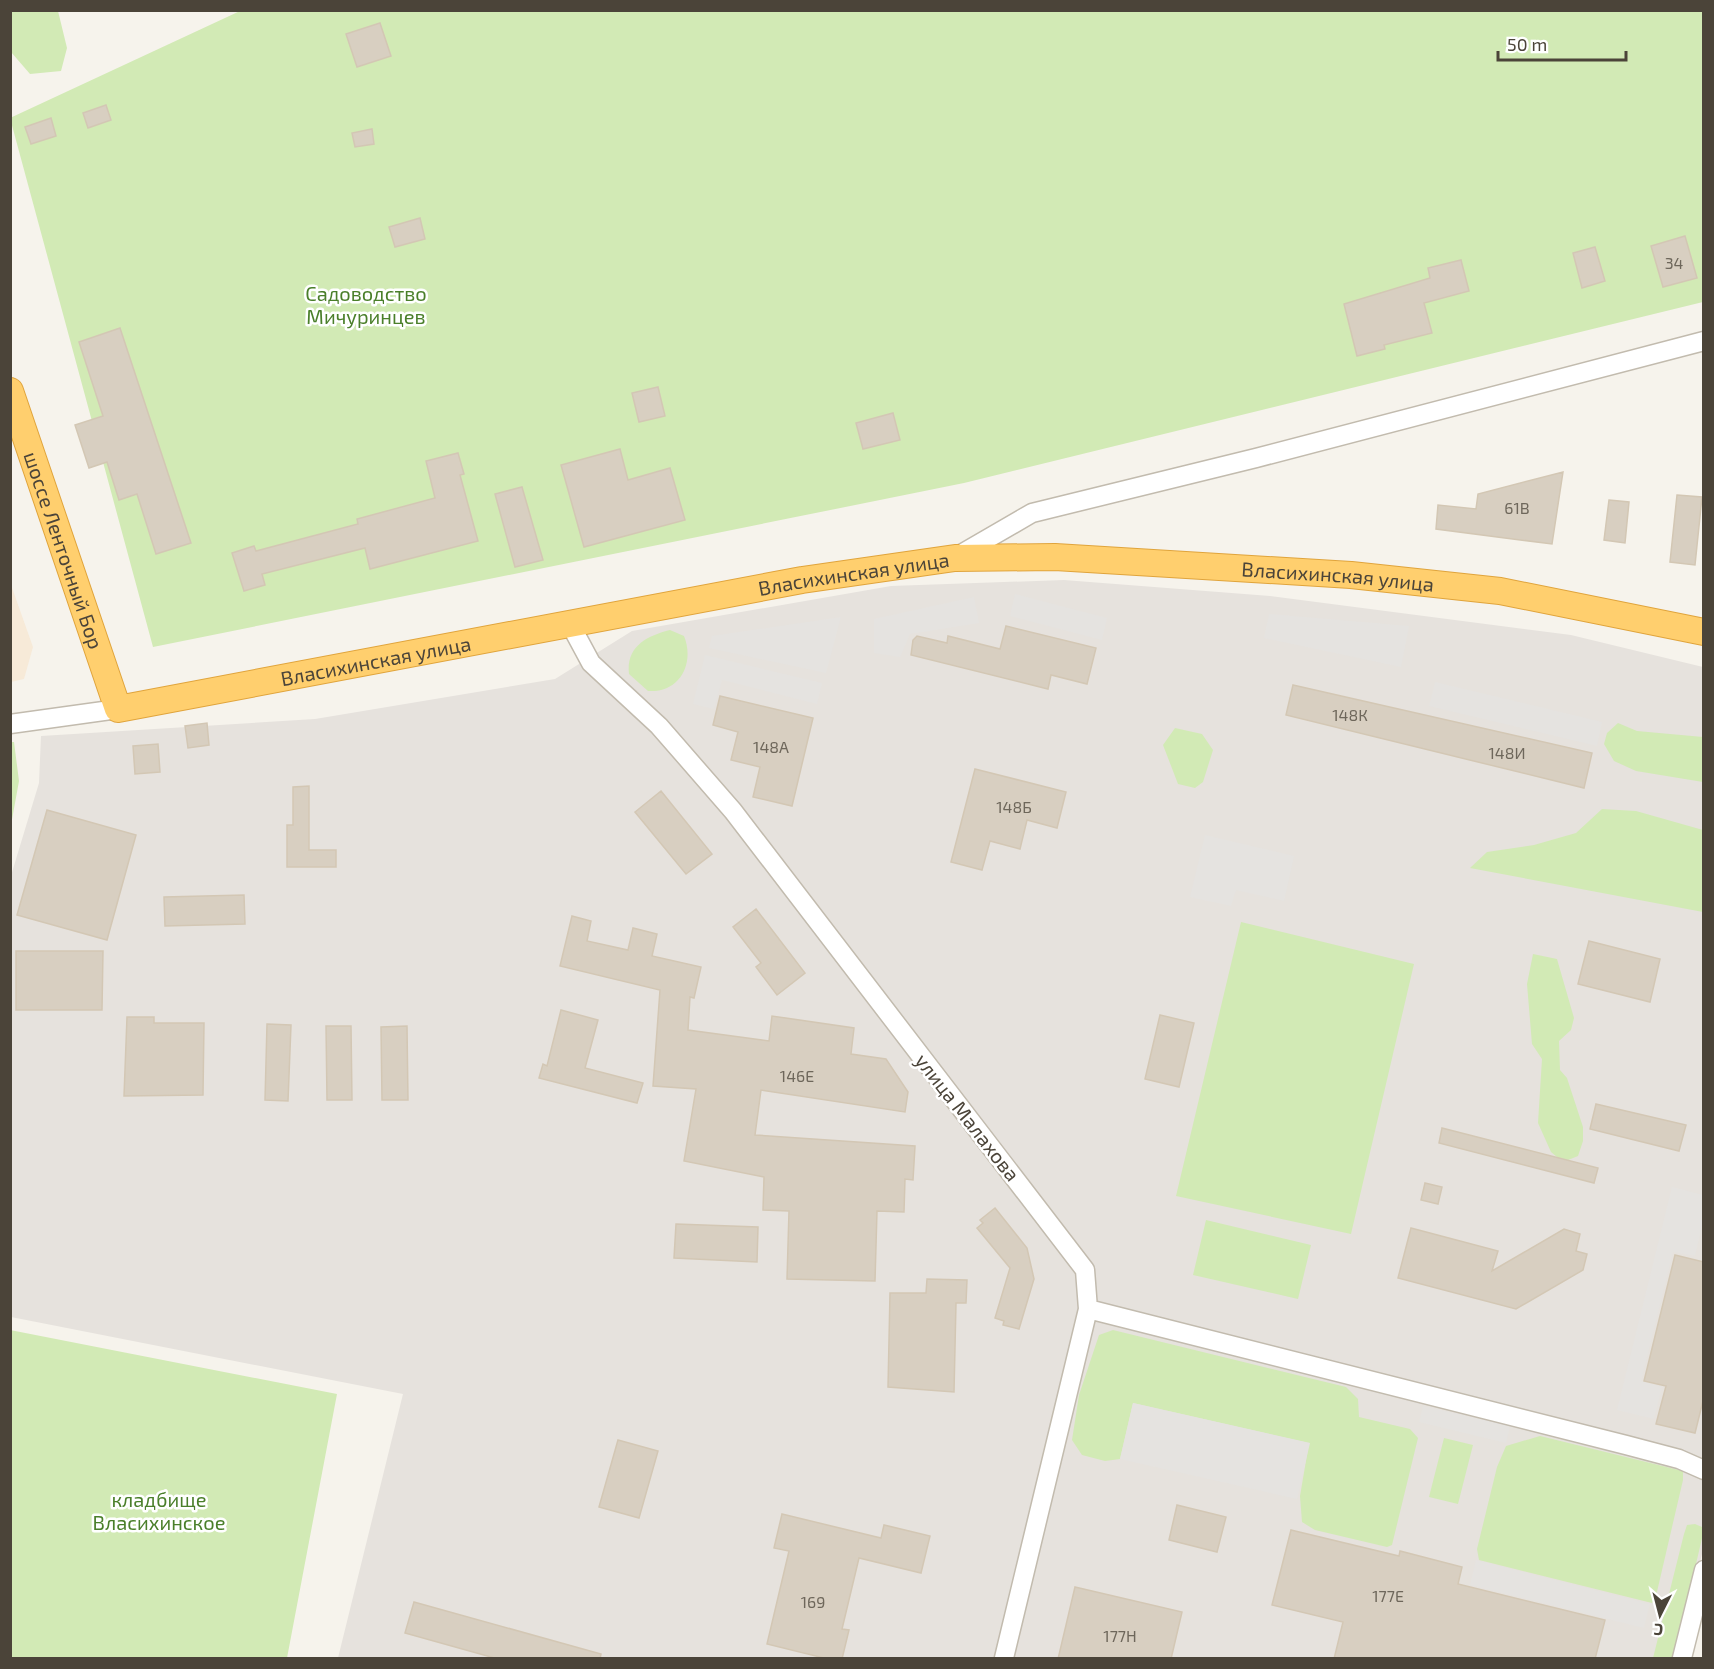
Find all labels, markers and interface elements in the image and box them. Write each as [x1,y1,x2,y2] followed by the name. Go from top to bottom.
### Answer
[1498,24,1626,62] scale bar
[1507,33,1547,55] text: 50 m
[1665,253,1684,272] house number: 34
[305,281,427,329] park label: Садоводство Мичуринцев
[19,448,109,652] street label: шоссе Ленточный Бор
[1504,498,1530,517] house number: 61В
[756,547,951,600] street label: Власихинская улица
[1241,556,1435,596] street label: Власихинская улица
[278,631,473,690] street label: Власихинская улица
[1332,705,1368,724] house number: 148К
[753,737,789,756] house number: 148А
[1489,743,1525,762] house number: 148И
[996,797,1032,816] house number: 148Б
[910,1048,1025,1186] street label: улица Малахова
[780,1066,814,1085] house number: 146Е
[93,1487,225,1534] park label: кладбище Власихинское
[1630,1585,1690,1645] north arrow
[1372,1586,1404,1605] house number: 177Е
[801,1592,825,1611] house number: 169
[1653,1620,1664,1640] text: С
[1103,1626,1137,1645] house number: 177Н

